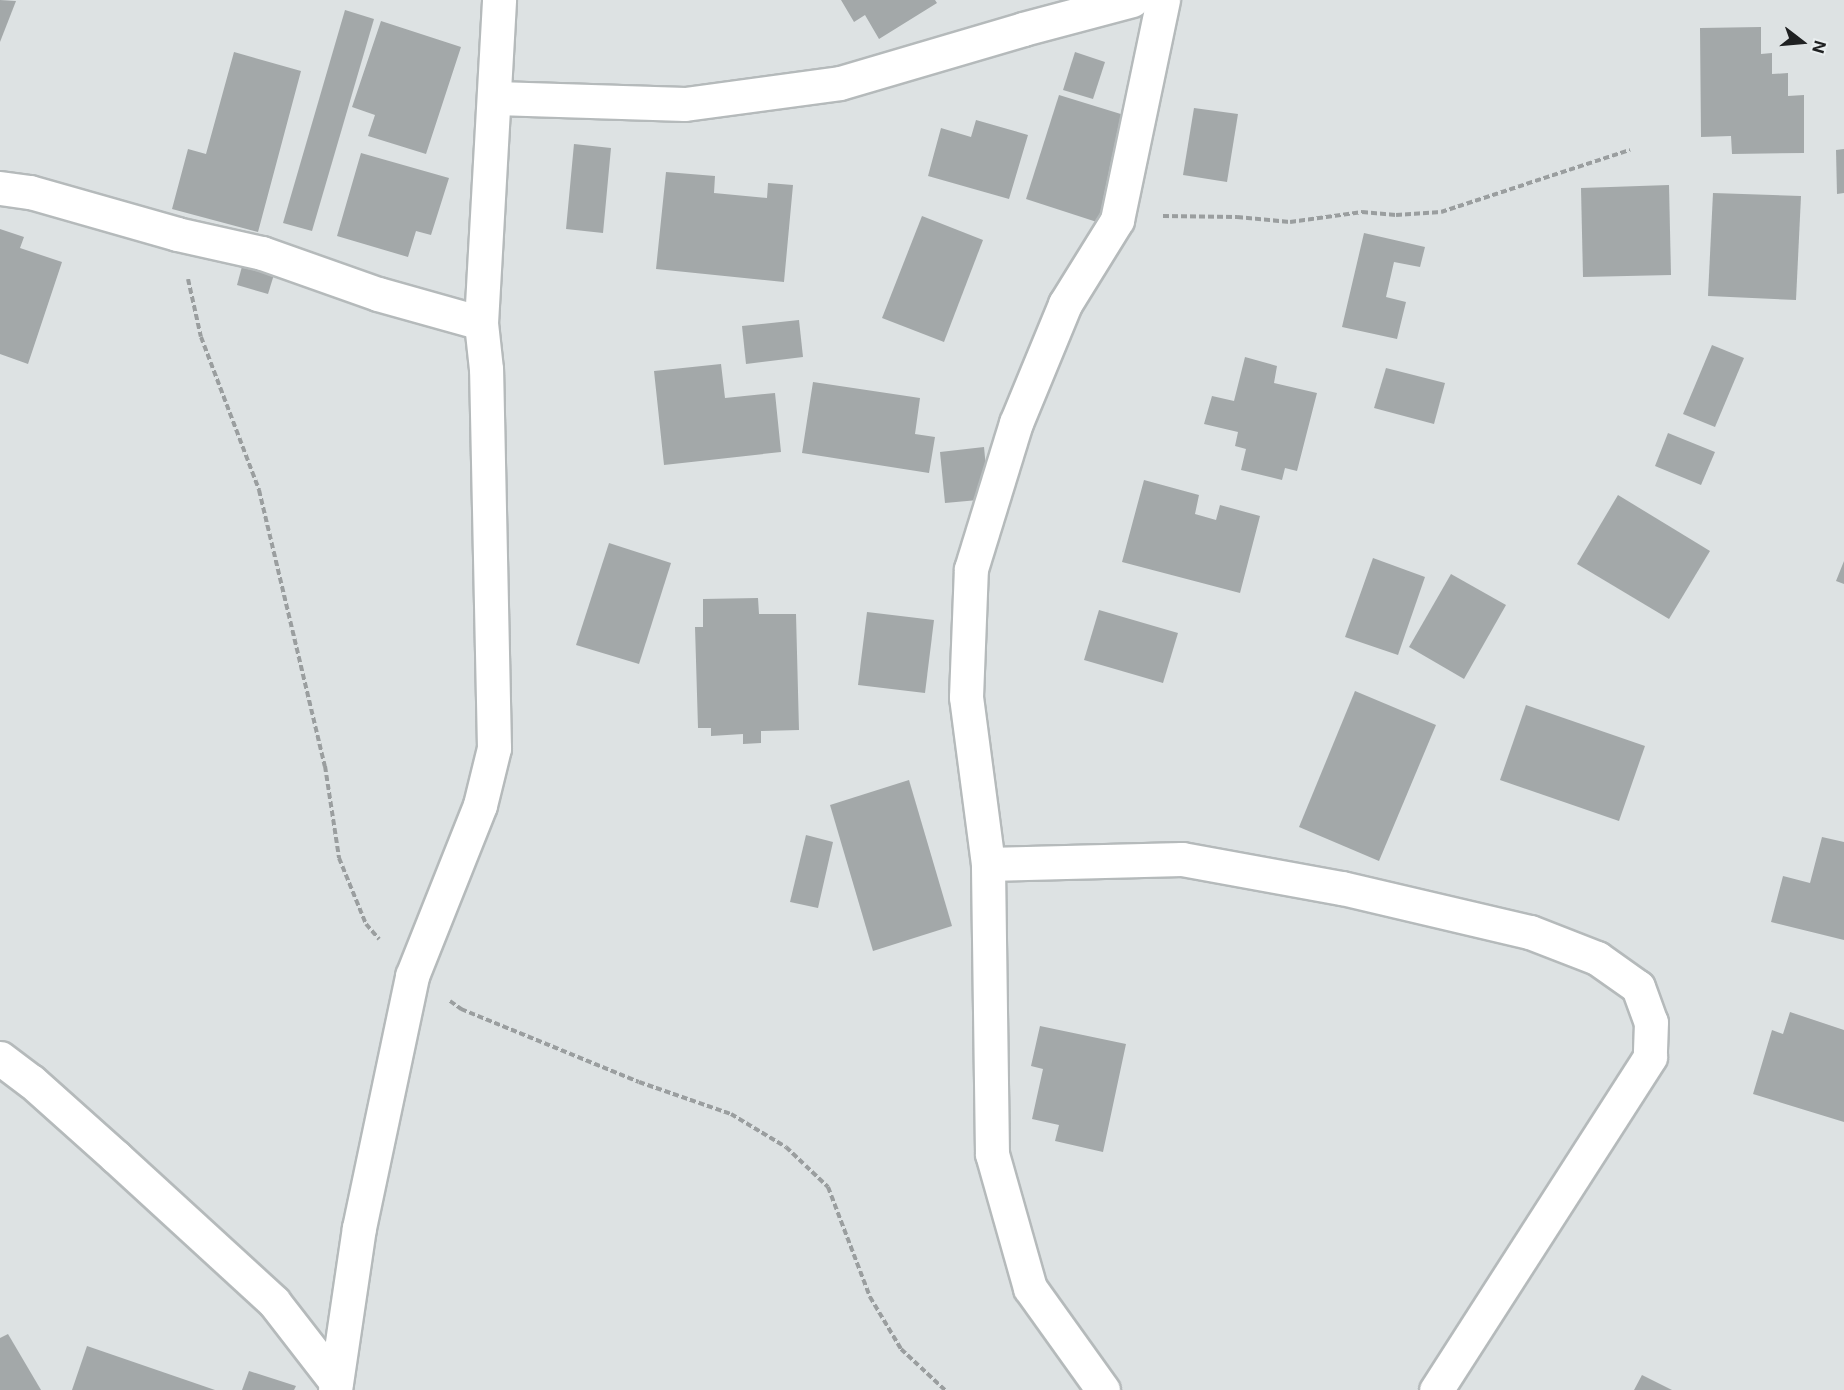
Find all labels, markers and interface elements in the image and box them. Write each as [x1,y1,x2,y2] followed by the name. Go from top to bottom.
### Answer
[1772,12,1832,72] north arrow
[1808,38,1831,56] text: N

